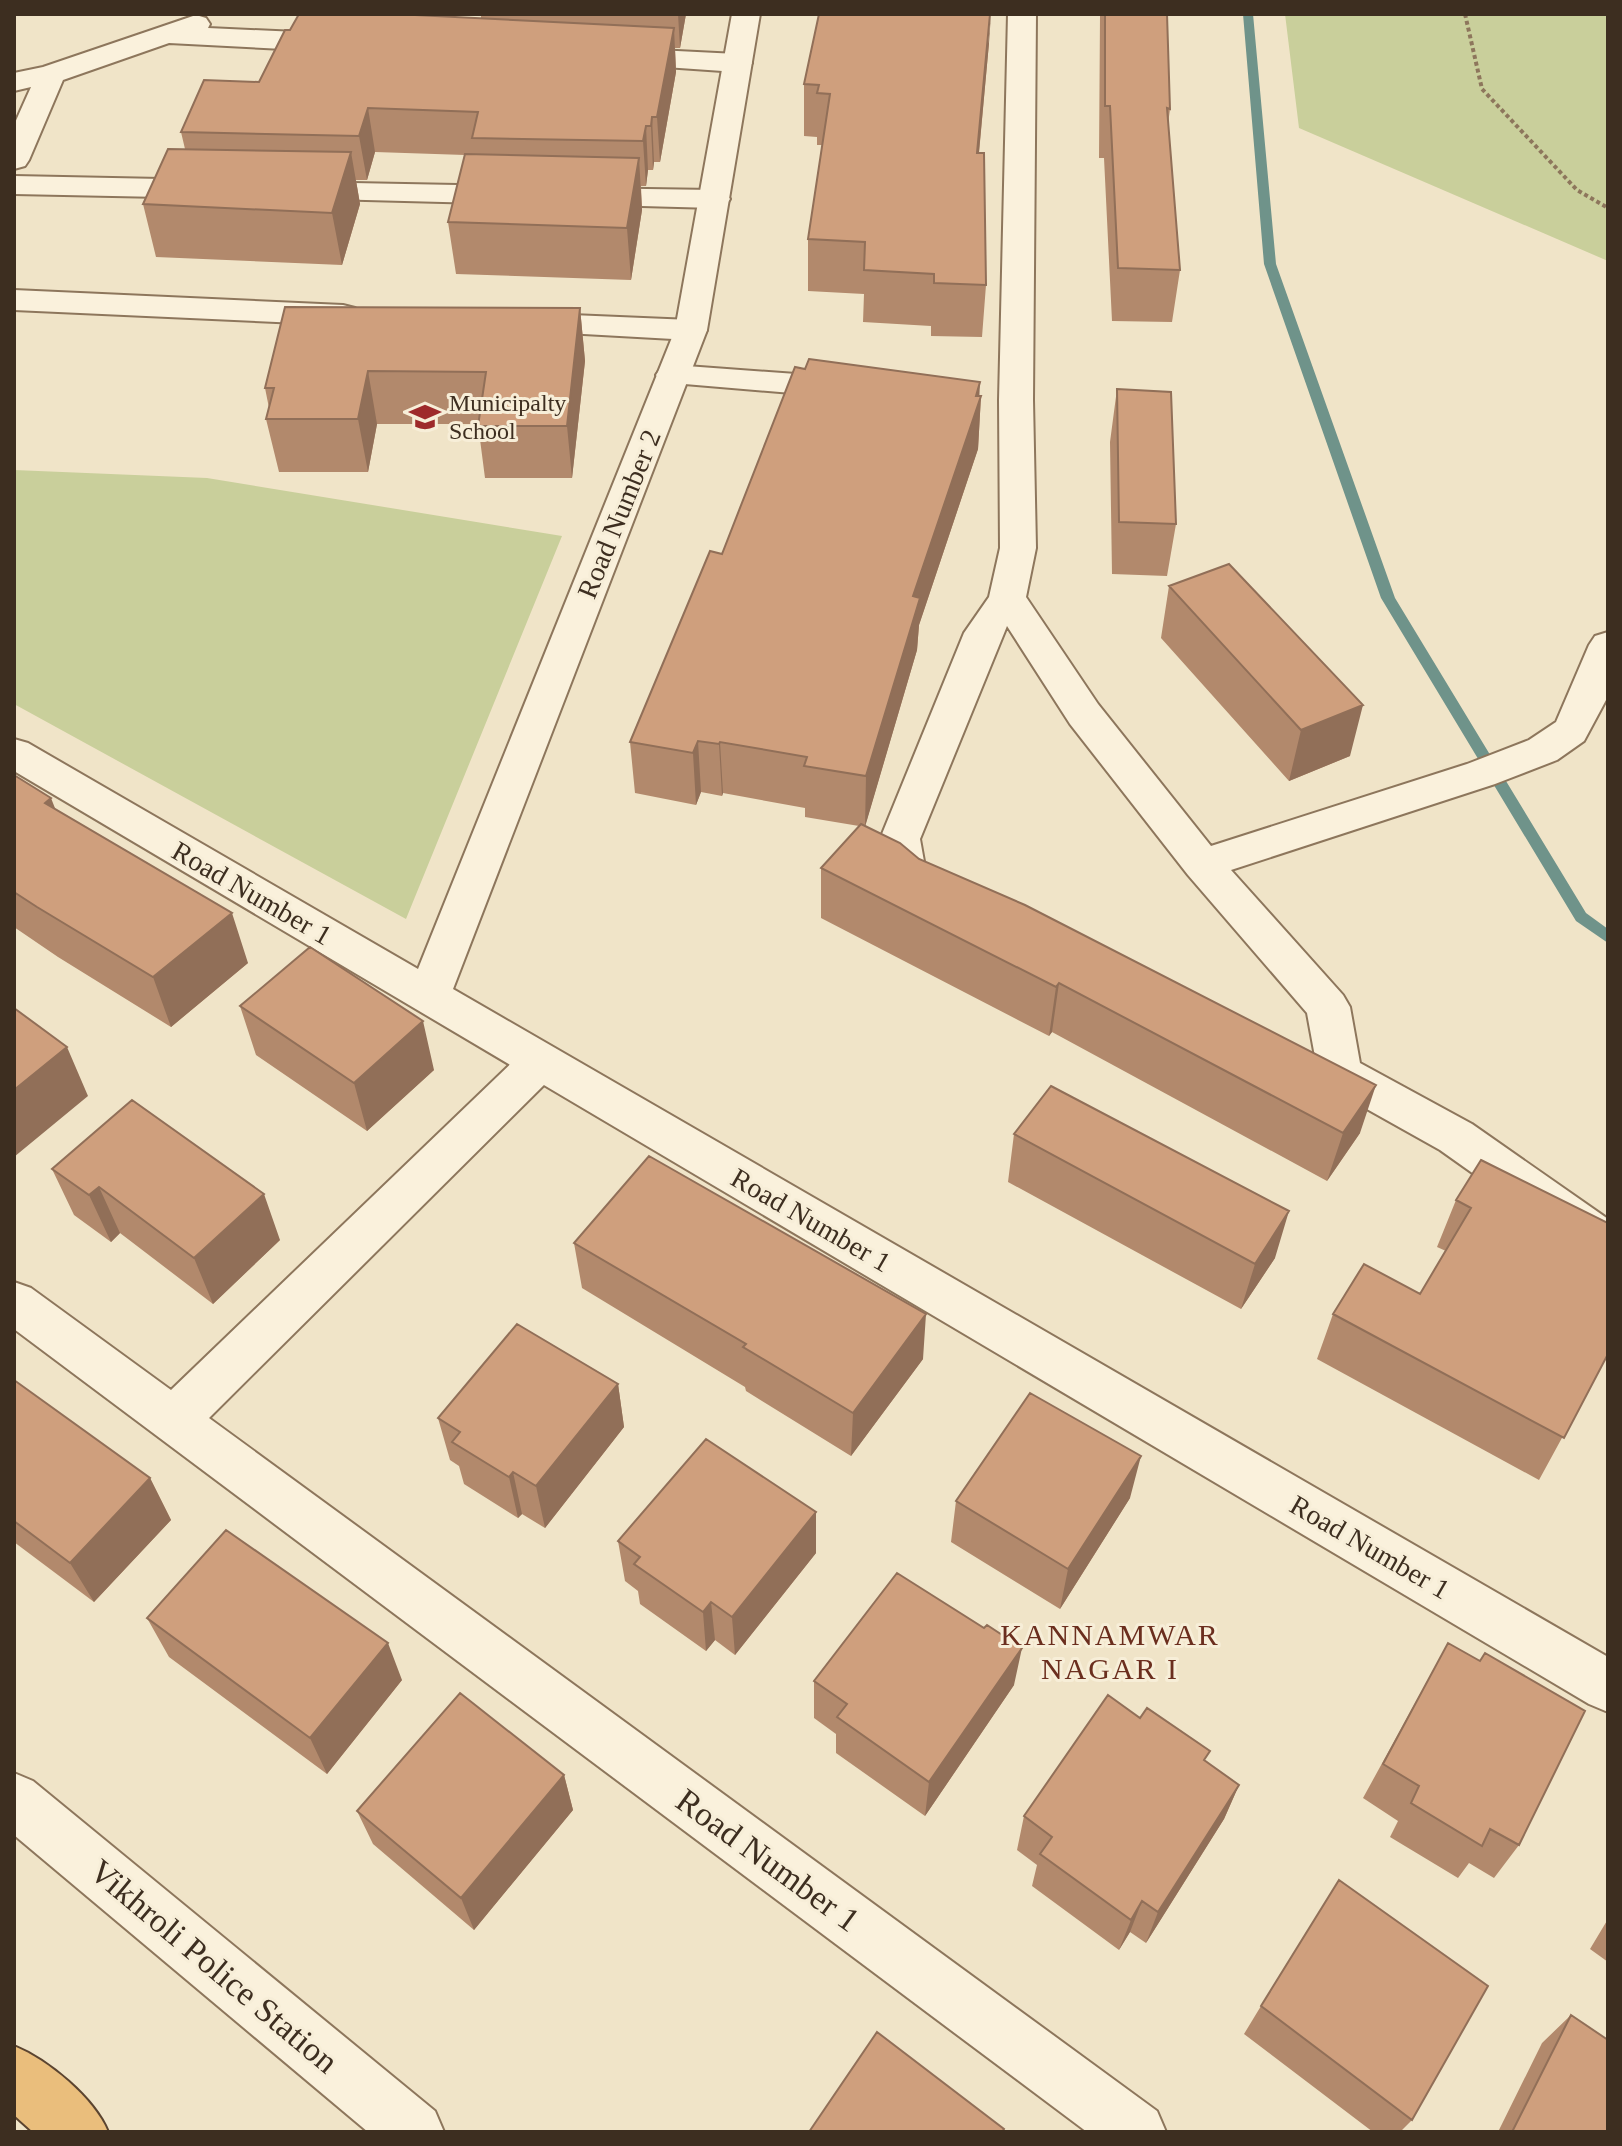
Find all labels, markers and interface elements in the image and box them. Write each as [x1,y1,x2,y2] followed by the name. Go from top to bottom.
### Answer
[449,390,566,444] place label: Municipalty School
[408,400,442,434] school or university icon: Municipalty School
[571,425,667,603] street label: Road Number 2
[167,835,337,951] street label: Road Number 1
[726,1162,896,1278] street label: Road Number 1
[1285,1489,1455,1605] street label: Road Number 1
[1000,1618,1220,1685] district label: KANNAMWAR NAGAR I
[669,1781,867,1939] street label: Road Number 1
[83,1852,345,2080] street label: Vikhroli Police Station

